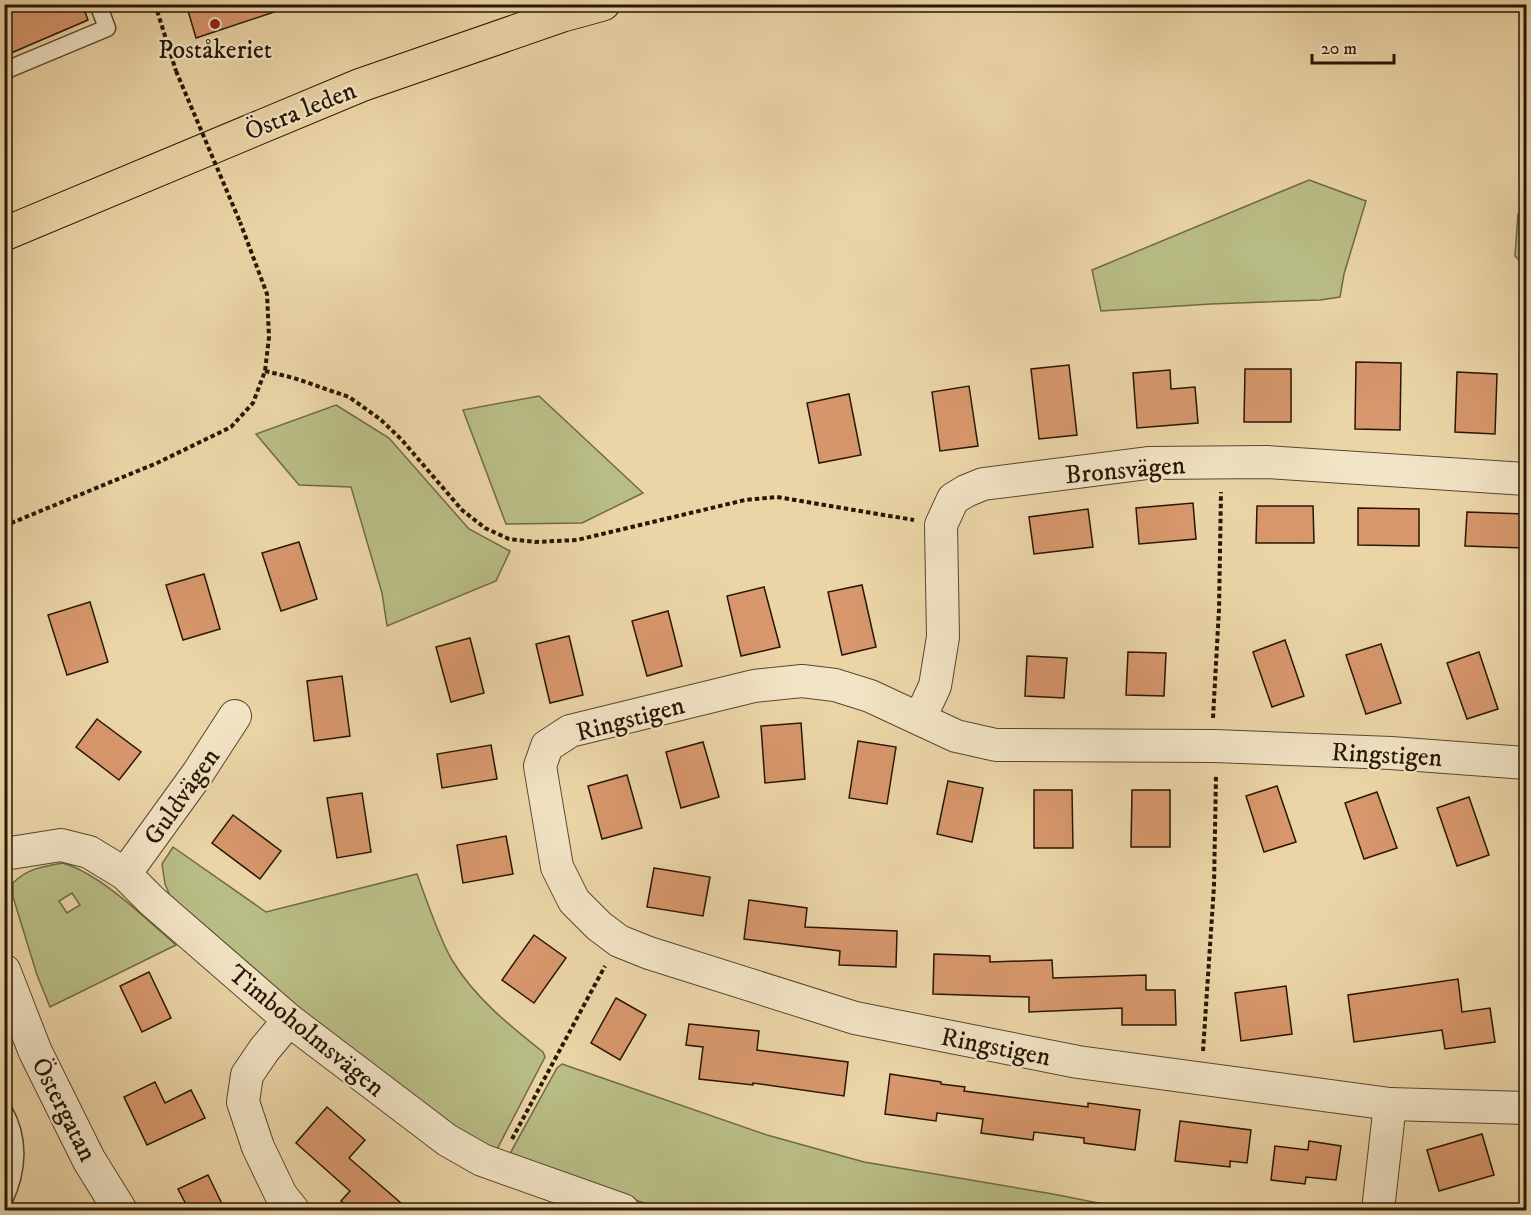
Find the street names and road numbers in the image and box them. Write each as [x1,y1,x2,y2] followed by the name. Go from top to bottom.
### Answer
[240,74,362,149] street label: Östra leden
[1064,449,1187,492] street label: Bronsvägen
[573,689,689,750] street label: Ringstigen
[1331,736,1444,775] street label: Ringstigen
[137,742,228,852] street label: Guldvägen
[221,958,391,1105] street label: Timboholmsvägen
[938,1021,1054,1074] street label: Ringstigen
[23,1052,104,1168] street label: Östergatan

